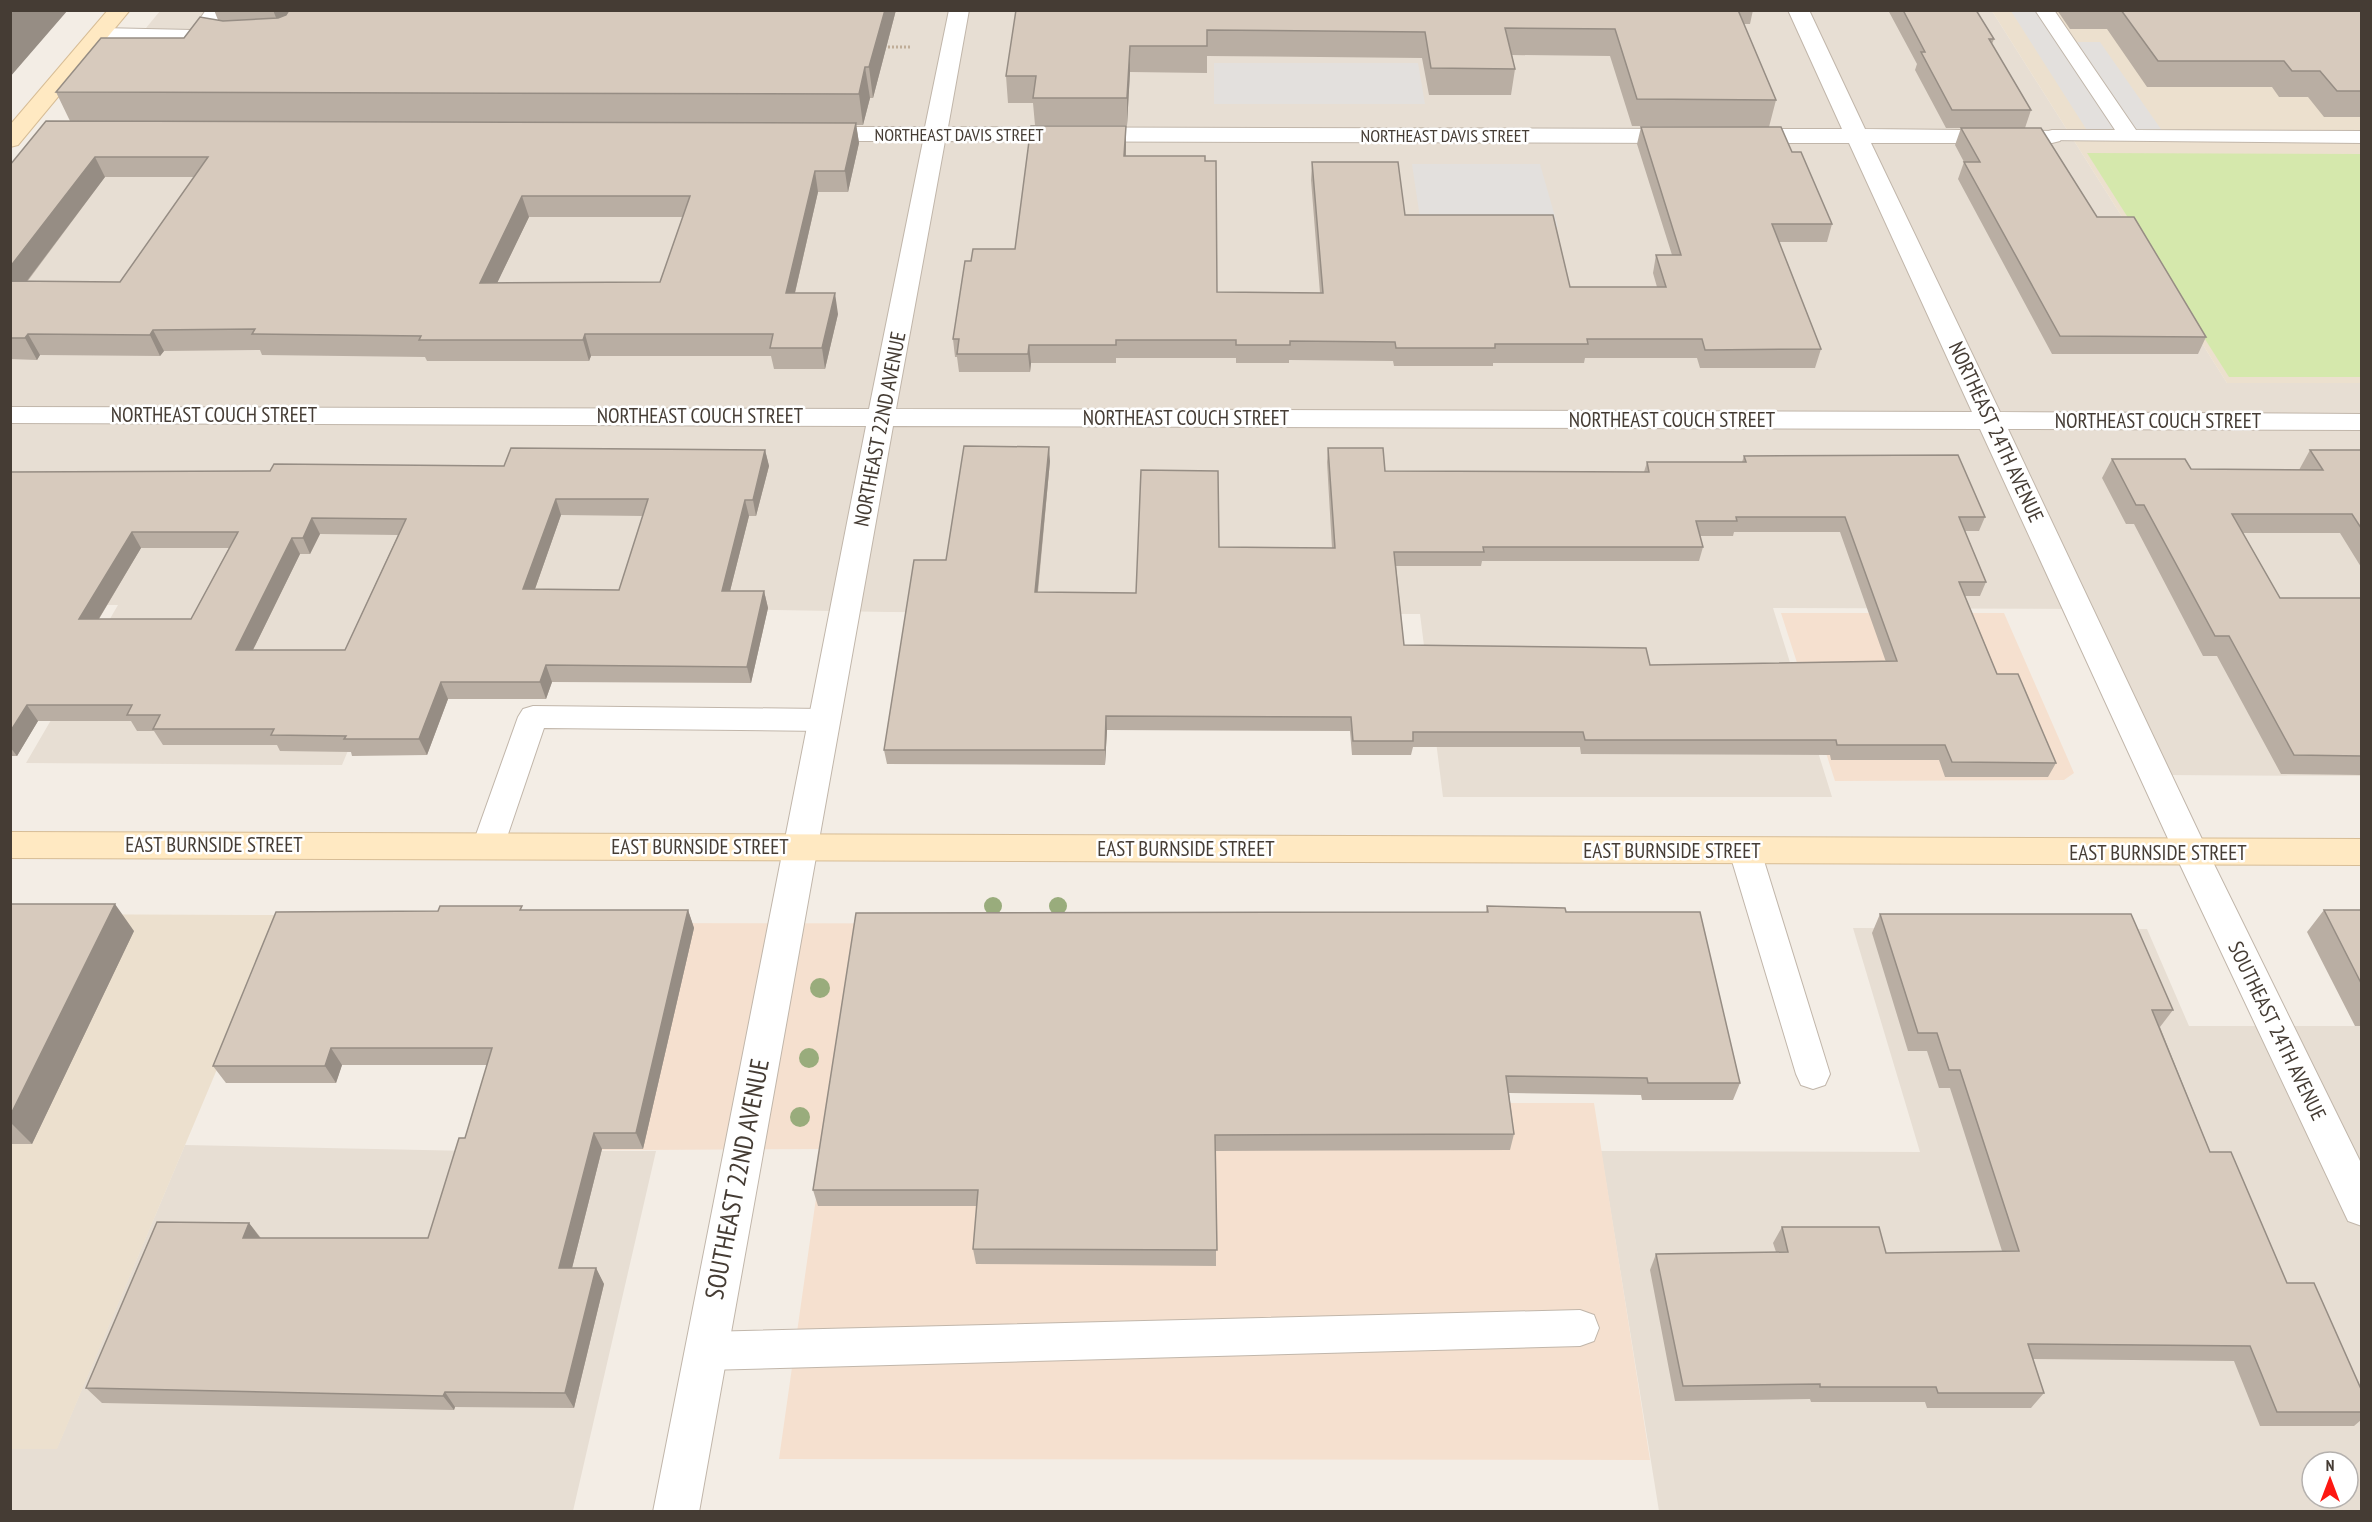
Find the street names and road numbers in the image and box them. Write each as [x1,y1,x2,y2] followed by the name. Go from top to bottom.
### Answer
[874,123,1044,146] street label: NORTHEAST DAVIS STREET
[1360,124,1530,147] street label: NORTHEAST DAVIS STREET
[847,329,912,529] street label: NORTHEAST 22ND AVENUE
[1943,337,2050,526] street label: NORTHEAST 24TH AVENUE
[111,401,318,428] street label: NORTHEAST COUCH STREET
[597,402,804,429] street label: NORTHEAST COUCH STREET
[1083,404,1290,431] street label: NORTHEAST COUCH STREET
[1569,406,1776,433] street label: NORTHEAST COUCH STREET
[2055,407,2262,434] street label: NORTHEAST COUCH STREET
[125,831,303,858] street label: EAST BURNSIDE STREET
[611,833,789,860] street label: EAST BURNSIDE STREET
[1097,835,1275,862] street label: EAST BURNSIDE STREET
[1583,837,1761,864] street label: EAST BURNSIDE STREET
[2069,839,2247,866] street label: EAST BURNSIDE STREET
[2222,937,2332,1125] street label: SOUTHEAST 24TH AVENUE
[697,1056,776,1302] street label: SOUTHEAST 22ND AVENUE

